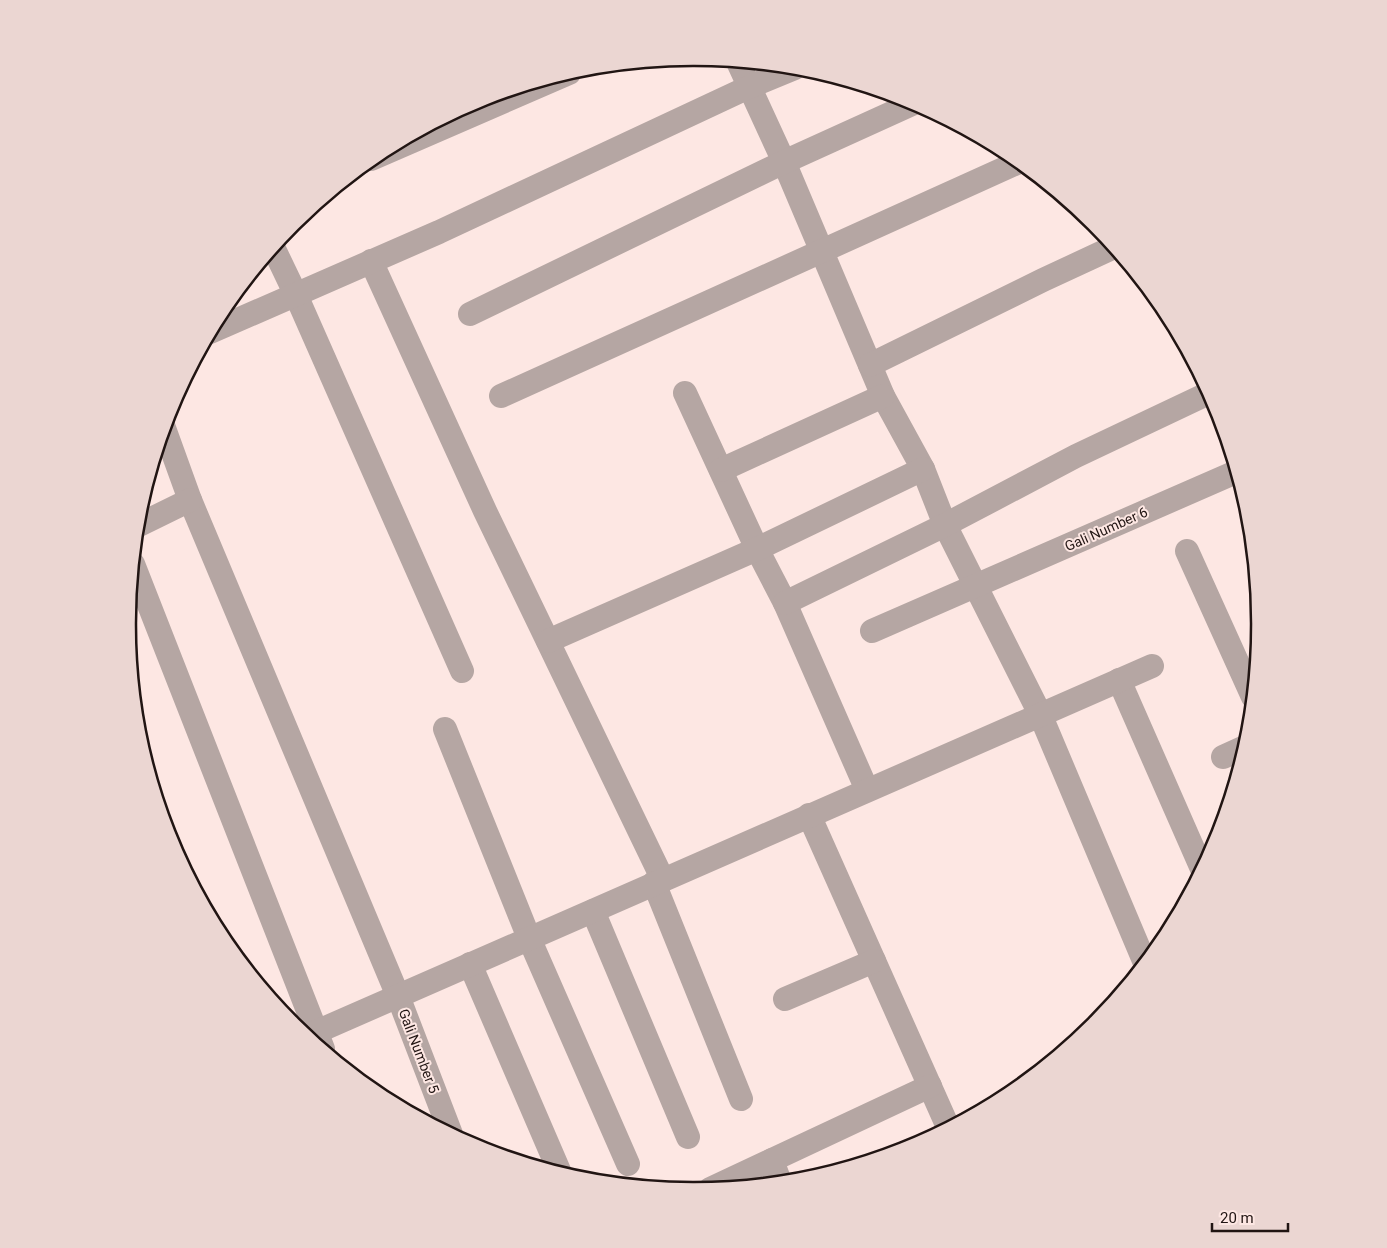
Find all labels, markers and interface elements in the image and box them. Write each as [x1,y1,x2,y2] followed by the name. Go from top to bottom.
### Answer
[1062,504,1150,554] street label: Gali Number 6
[396,1007,442,1095] street label: Gali Number 5
[1212,1200,1288,1232] scale bar
[1220,1209,1254,1227] text: 20 m

